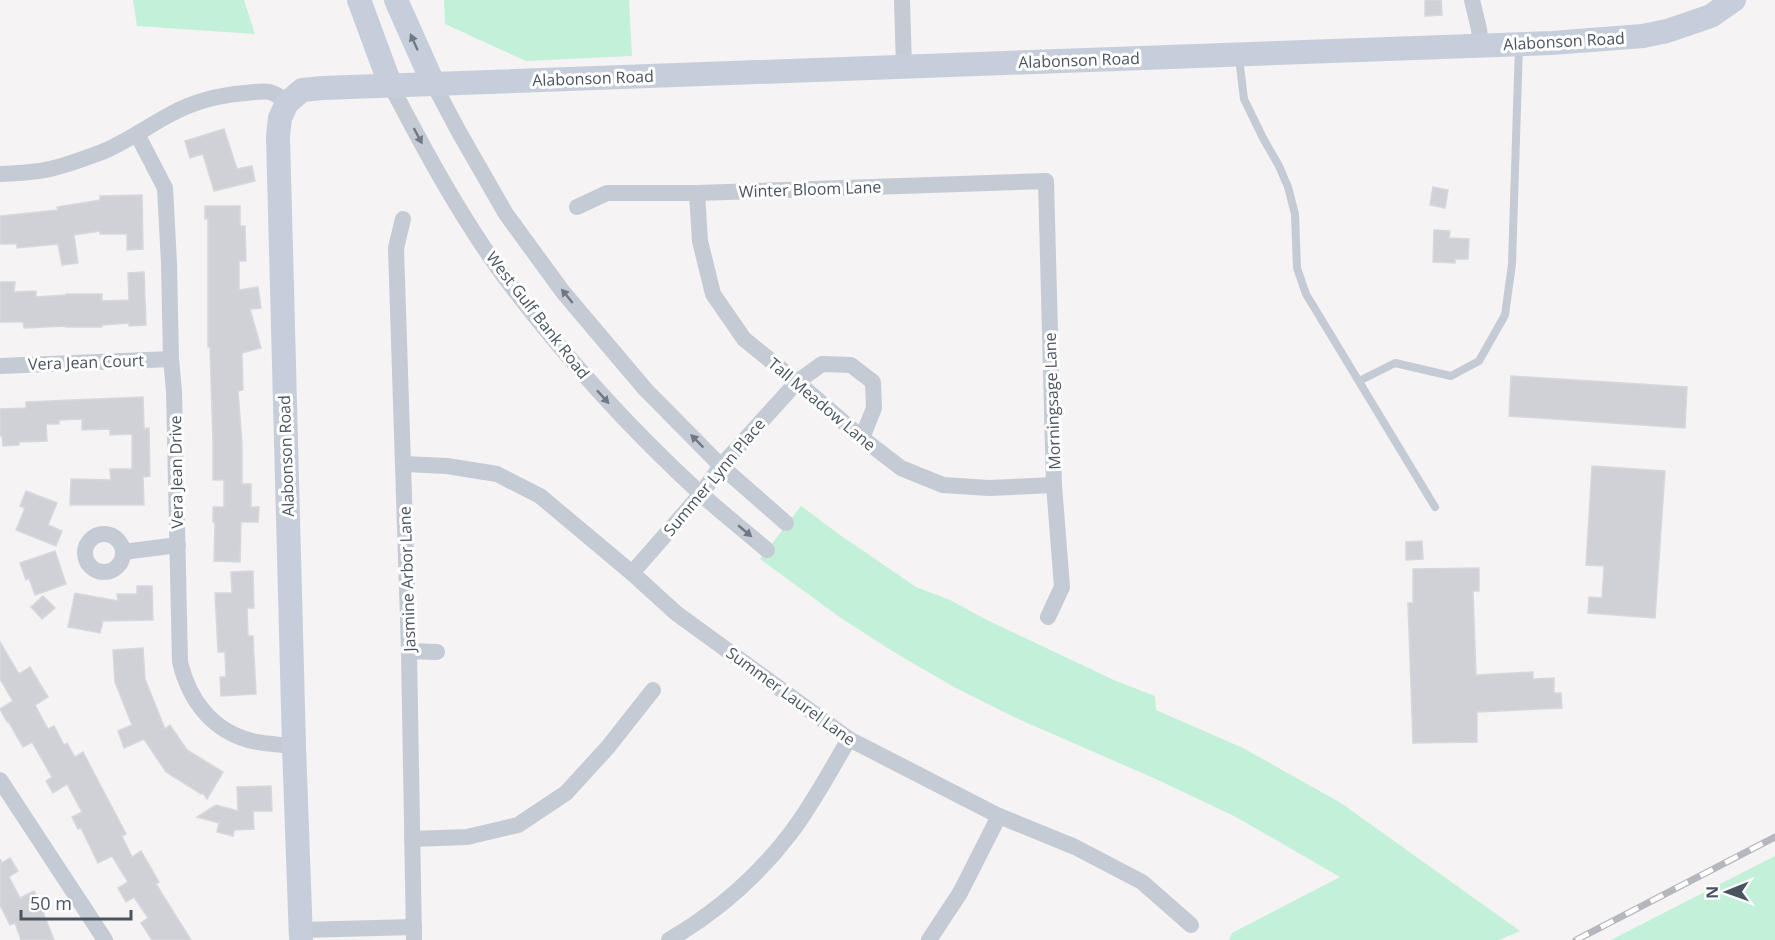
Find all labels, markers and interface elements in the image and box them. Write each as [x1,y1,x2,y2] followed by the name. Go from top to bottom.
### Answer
[1503,27,1625,55] street label: Alabonson Road
[410,33,419,50] one-way arrow
[1018,47,1140,73] street label: Alabonson Road
[532,65,654,91] street label: Alabonson Road
[412,127,422,145] one-way arrow
[738,176,882,202] street label: Winter Bloom Lane
[481,247,595,383] street label: West Gulf Bank Road
[560,288,573,304] one-way arrow
[1039,332,1065,470] street label: Morningsage Lane
[28,349,145,375] street label: Vera Jean Court
[764,352,880,456] street label: Tall Meadow Lane
[596,389,610,404] one-way arrow
[273,395,299,517] street label: Alabonson Road
[658,414,770,540] street label: Summer Lynn Place
[164,415,188,529] street label: Vera Jean Drive
[690,435,704,449] one-way arrow
[393,506,421,654] street label: Jasmine Arbor Lane
[737,524,753,537] one-way arrow
[722,642,860,750] street label: Summer Laurel Lane
[1697,862,1757,922] north arrow
[21,883,130,921] scale bar
[1701,886,1723,899] text: N
[30,891,72,915] text: 50 m

